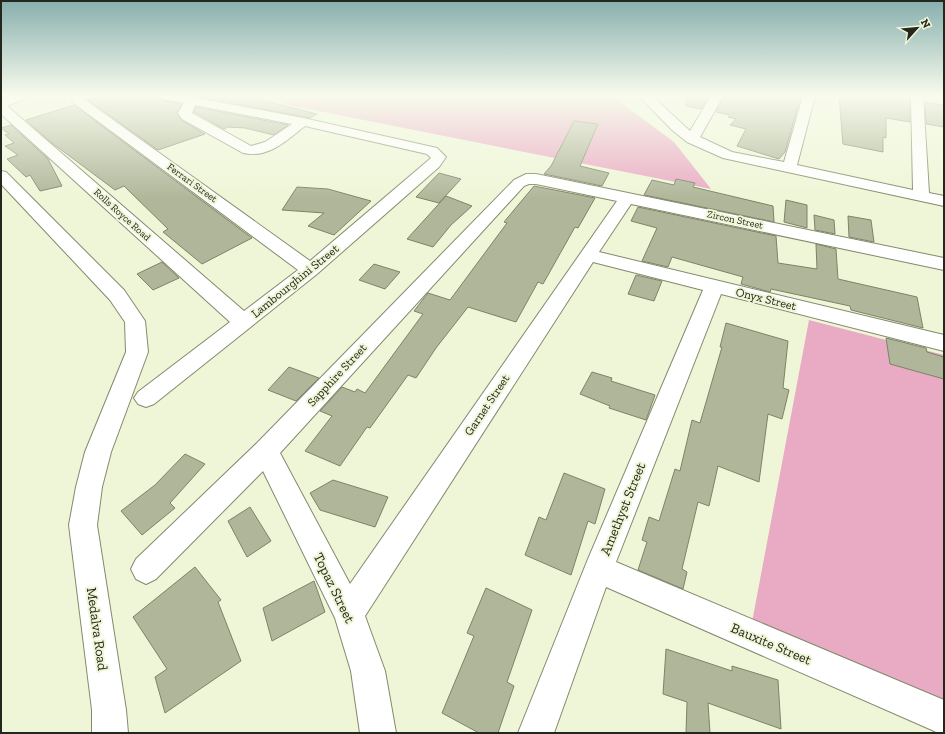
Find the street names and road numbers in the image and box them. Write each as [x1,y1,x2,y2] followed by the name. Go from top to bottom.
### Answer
[165,161,220,205] street label: Ferrari Street
[91,186,153,244] street label: Rolls Royce Road
[706,208,764,232] street label: Zircon Street
[249,241,342,321] street label: Lambourghini Street
[734,285,798,313] street label: Onyx Street
[304,340,370,409] street label: Sapphire Street
[461,371,513,438] street label: Garnet Street
[597,459,650,558] street label: Amethyst Street
[310,550,359,627] street label: Topaz Street
[83,586,111,672] street label: Medalva Road
[728,619,815,669] street label: Bauxite Street

